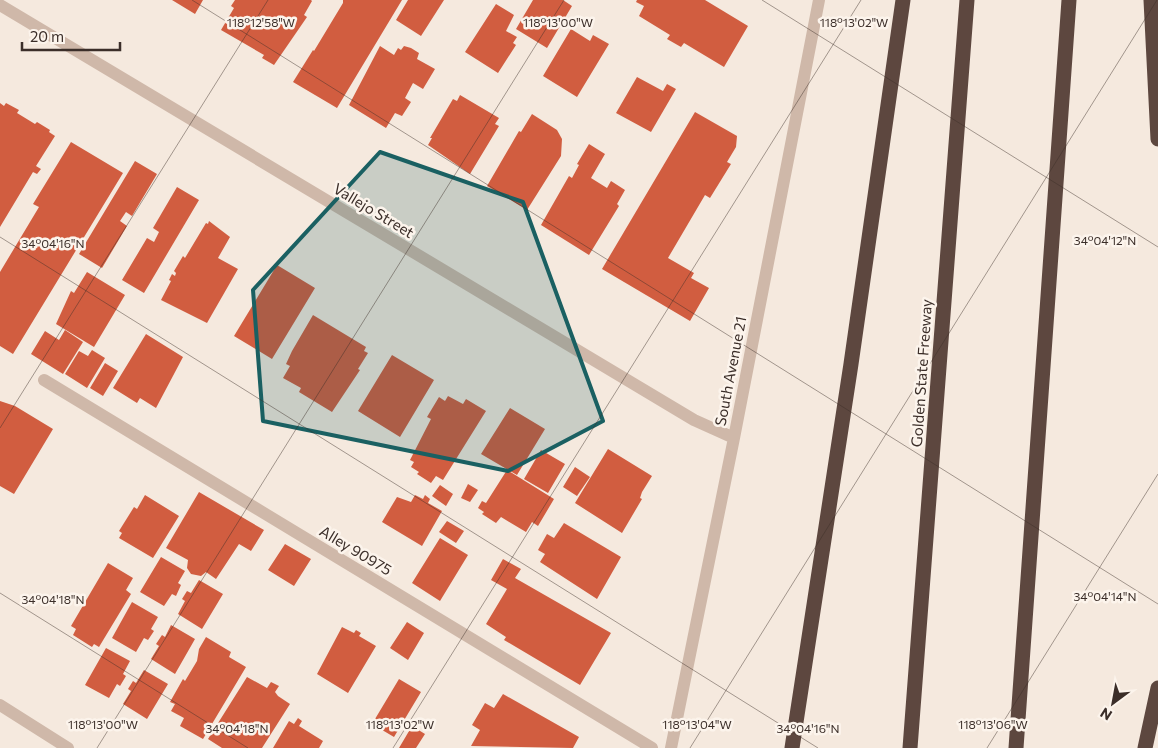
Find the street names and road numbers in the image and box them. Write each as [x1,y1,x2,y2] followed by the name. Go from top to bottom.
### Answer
[330,179,418,241] street label: Vallejo Street
[907,298,935,448] street label: Golden State Freeway
[711,315,749,427] street label: South Avenue 21
[317,521,395,579] street label: Alley 90975

